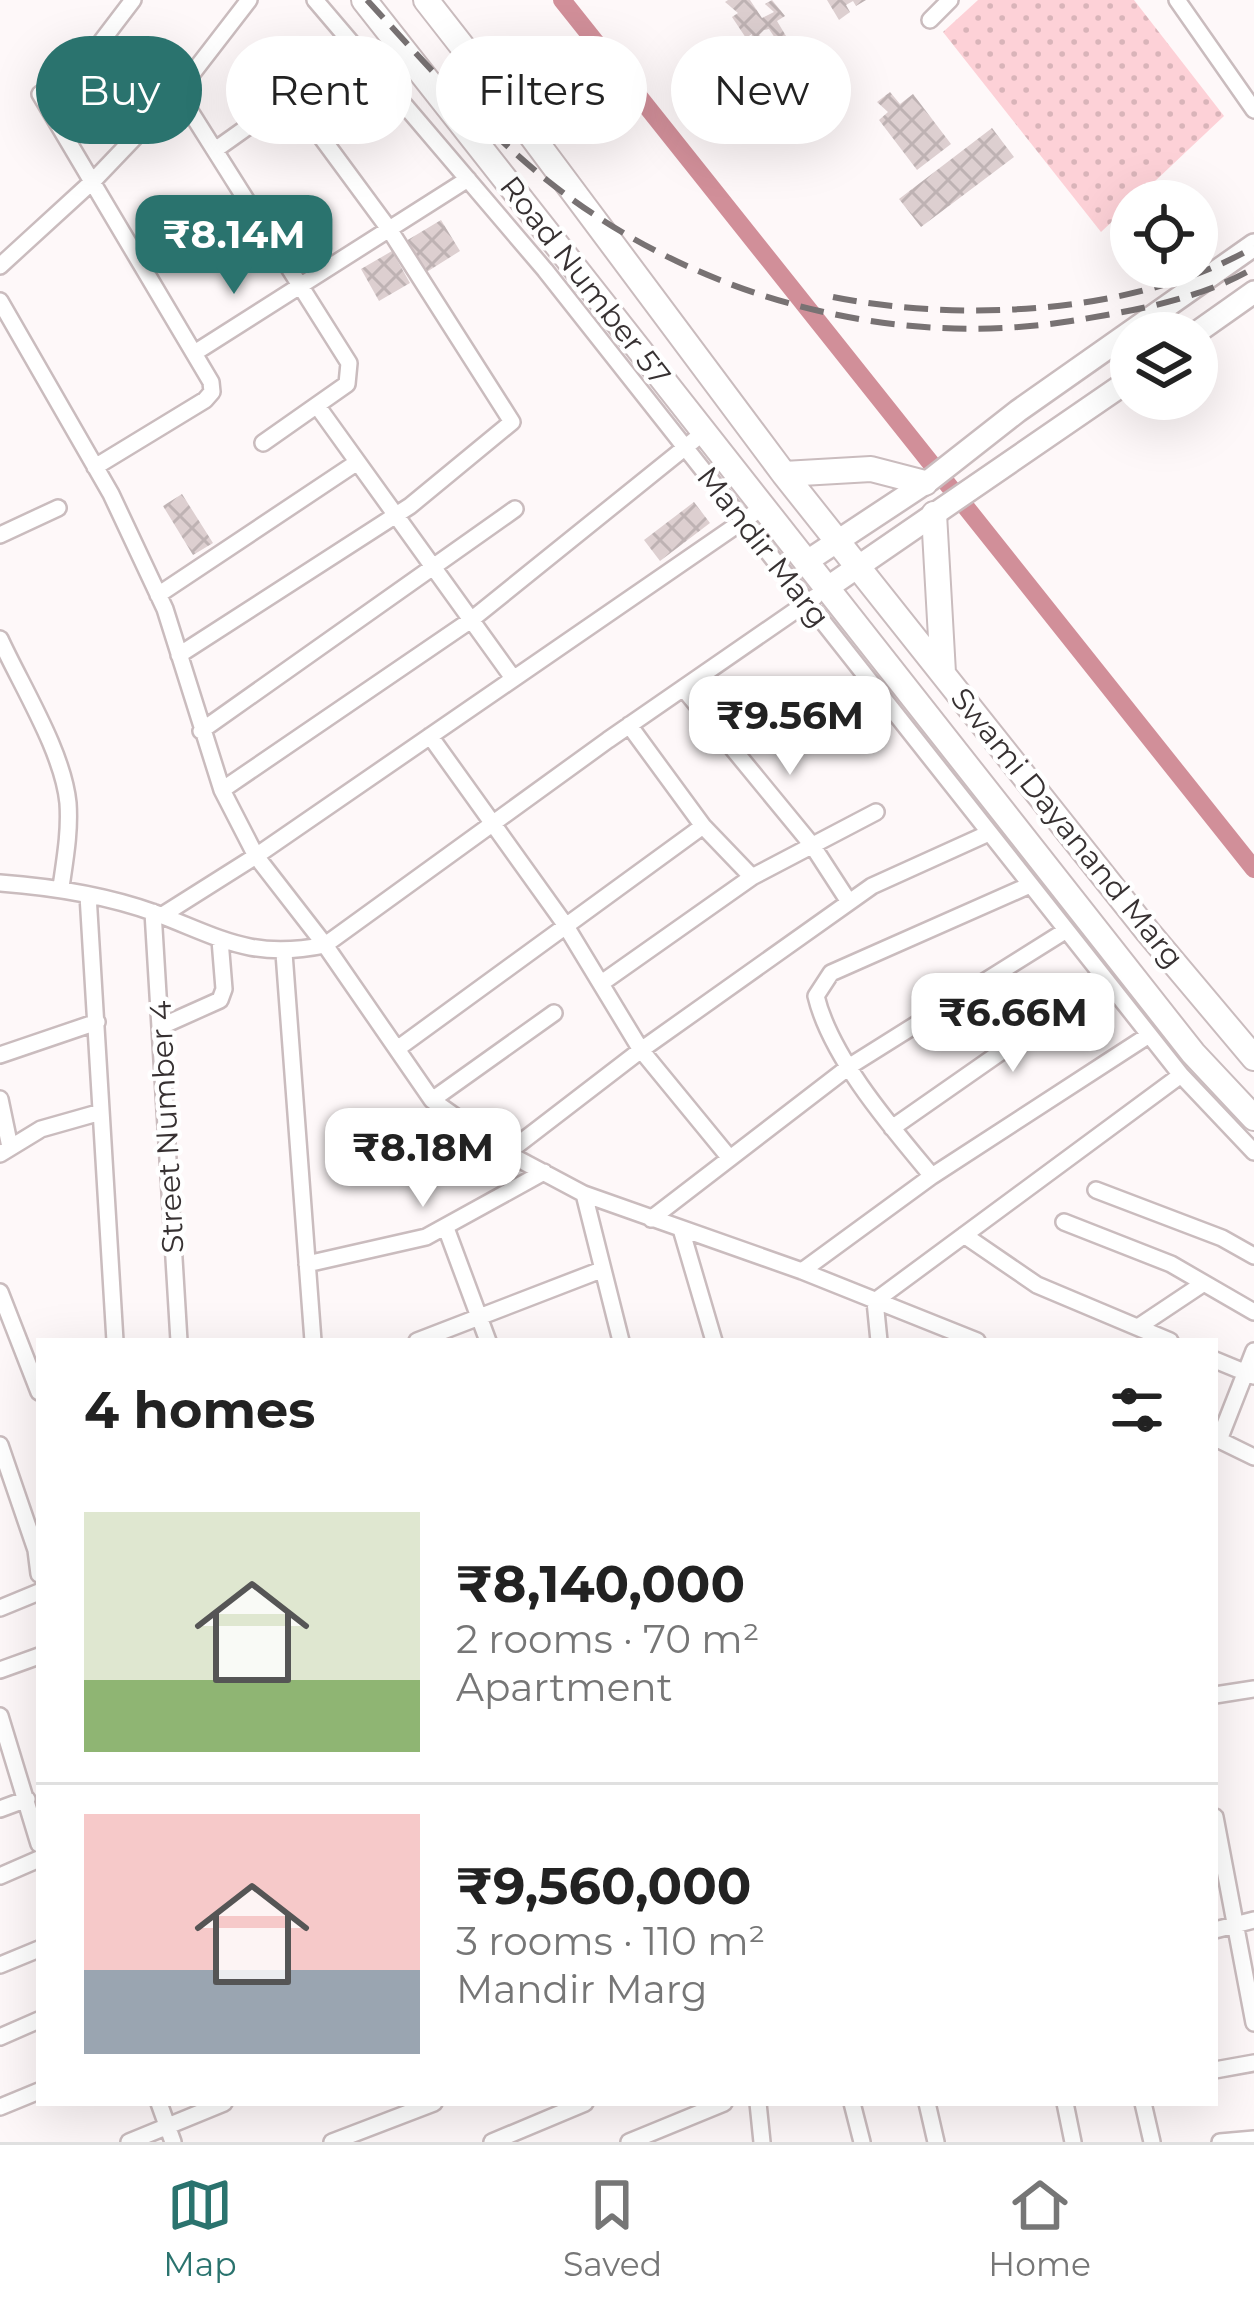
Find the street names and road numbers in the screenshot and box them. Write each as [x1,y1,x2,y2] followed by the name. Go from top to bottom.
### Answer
[492,169,679,393] street label: Road Number 57
[689,459,838,634] street label: Mandir Marg
[943,680,1192,975] street label: Swami Dayanand Marg
[141,1000,192,1254] street label: Street Number 4

